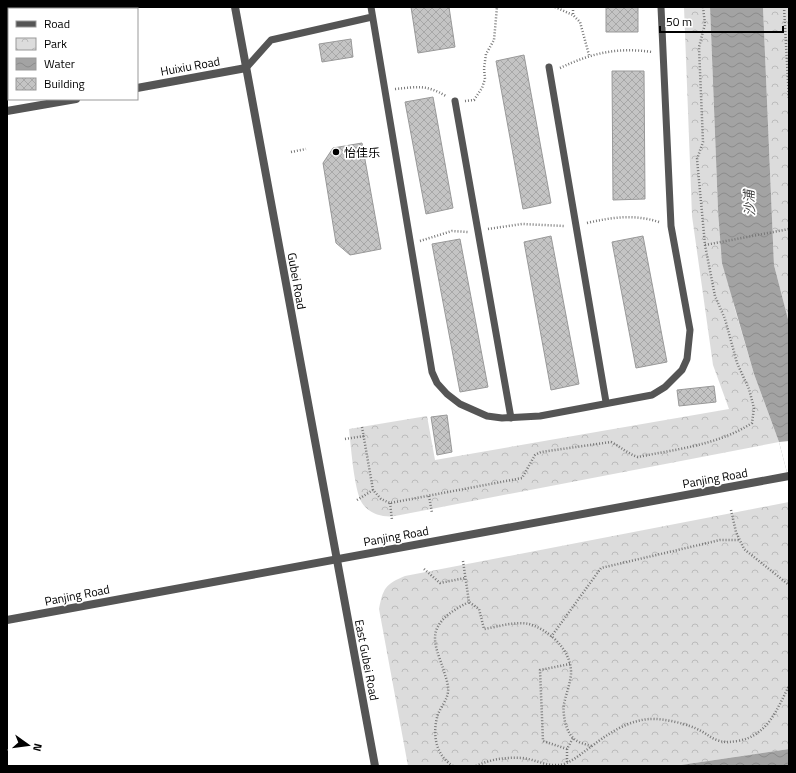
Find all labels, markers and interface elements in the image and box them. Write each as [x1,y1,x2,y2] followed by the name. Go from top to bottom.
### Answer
[8,8,138,100] legend
[660,8,783,34] scale bar
[666,12,692,31] text: 50 m
[44,14,70,33] text: Road
[44,34,67,53] text: Park
[159,51,221,81] street label: Huixiu Road
[44,54,75,73] text: Water
[44,74,85,93] text: Building
[344,143,380,162] place label: 怡佳乐
[331,147,341,157] marker: 怡佳乐
[738,188,759,216] water label: 沙浦
[283,251,311,311] street label: Gubei Road
[681,463,749,493] street label: Panjing Road
[362,521,430,551] street label: Panjing Road
[43,579,111,611] street label: Panjing Road
[350,618,384,702] street label: East Gubei Road
[8,725,48,765] north arrow
[29,742,46,753] text: N

